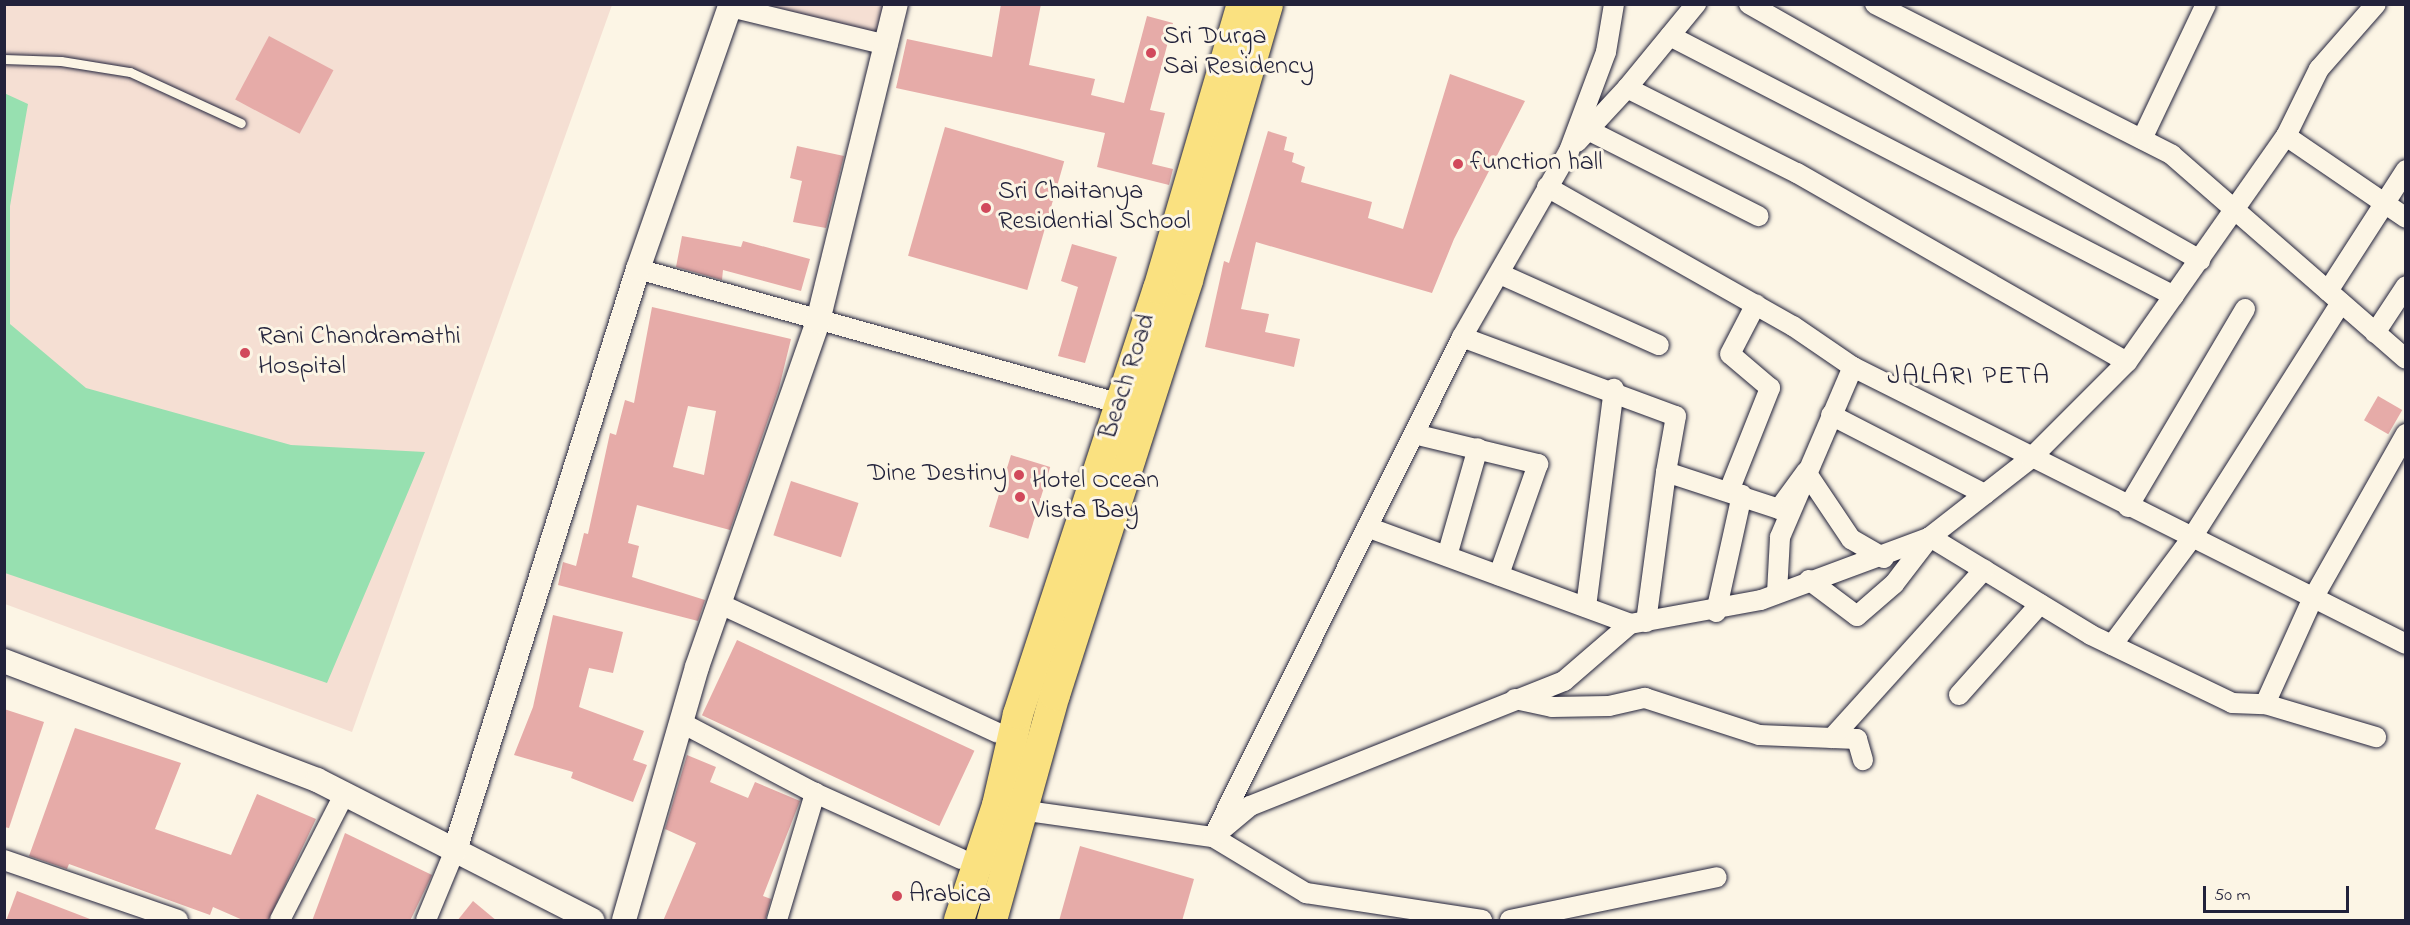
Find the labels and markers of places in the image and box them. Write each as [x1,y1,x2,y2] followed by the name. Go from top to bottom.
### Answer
[1163,22,1314,83] place label: Sri Durga Sai Residency
[1144,46,1158,60] marker: Sri Durga Sai Residency
[1470,148,1603,180] place label: function hall
[1451,157,1465,171] marker: function hall
[998,177,1191,238] place label: Sri Chaitanya Residential School
[979,201,993,215] marker: Sri Chaitanya Residential School
[258,322,461,384] place label: Rani Chandramathi Hospital
[236,344,254,362] marker: Rani Chandramathi Hospital
[868,459,1007,491] place label: Dine Destiny
[1032,466,1159,528] place label: Hotel Ocean Vista Bay
[1012,468,1026,482] marker: Dine Destiny
[1013,490,1027,504] marker: Hotel Ocean Vista Bay
[909,880,991,912] place label: Arabica
[890,889,904,903] marker: Arabica

